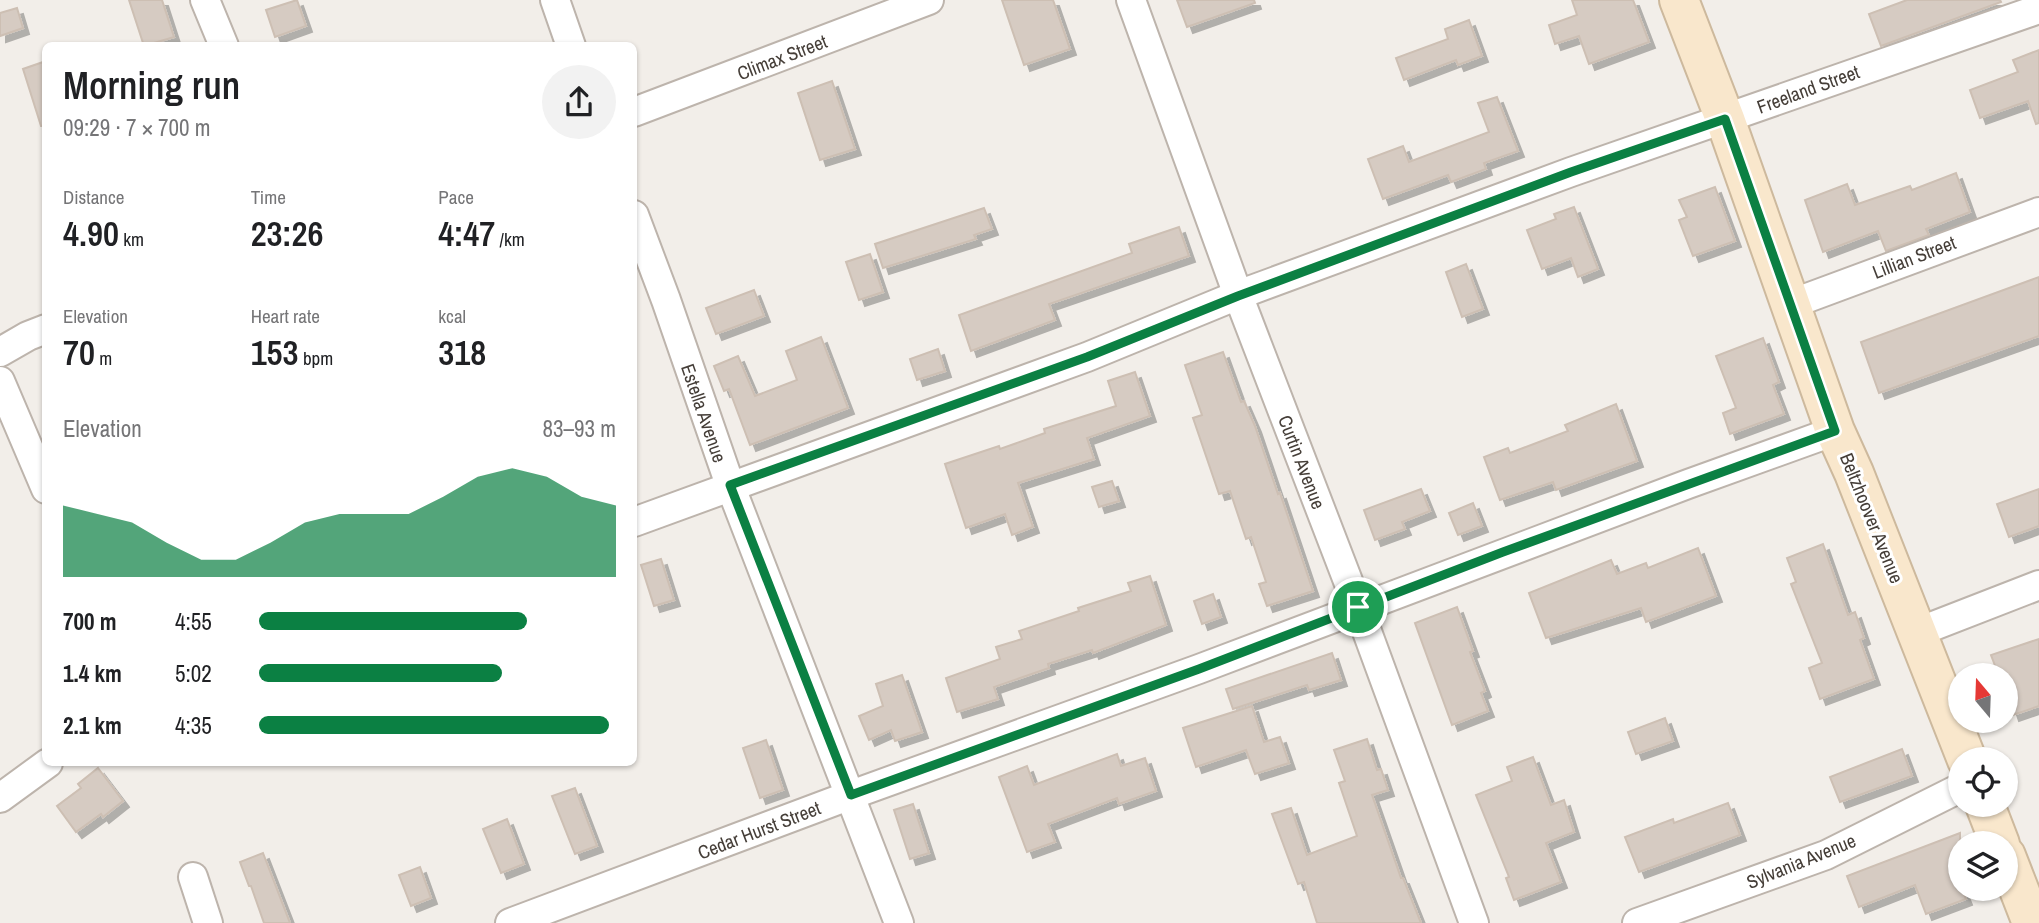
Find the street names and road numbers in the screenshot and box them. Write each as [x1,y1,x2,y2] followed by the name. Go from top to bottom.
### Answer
[733,28,831,86] street label: Climax Street
[1753,58,1864,120] street label: Freeland Street
[1869,229,1960,285] street label: Lillian Street
[675,360,733,466] street label: Estella Avenue
[1272,411,1332,513] street label: Curtin Avenue
[1834,449,1910,587] street label: Beltzhoover Avenue
[694,794,825,865] street label: Cedar Hurst Street
[1742,827,1860,895] street label: Sylvania Avenue

